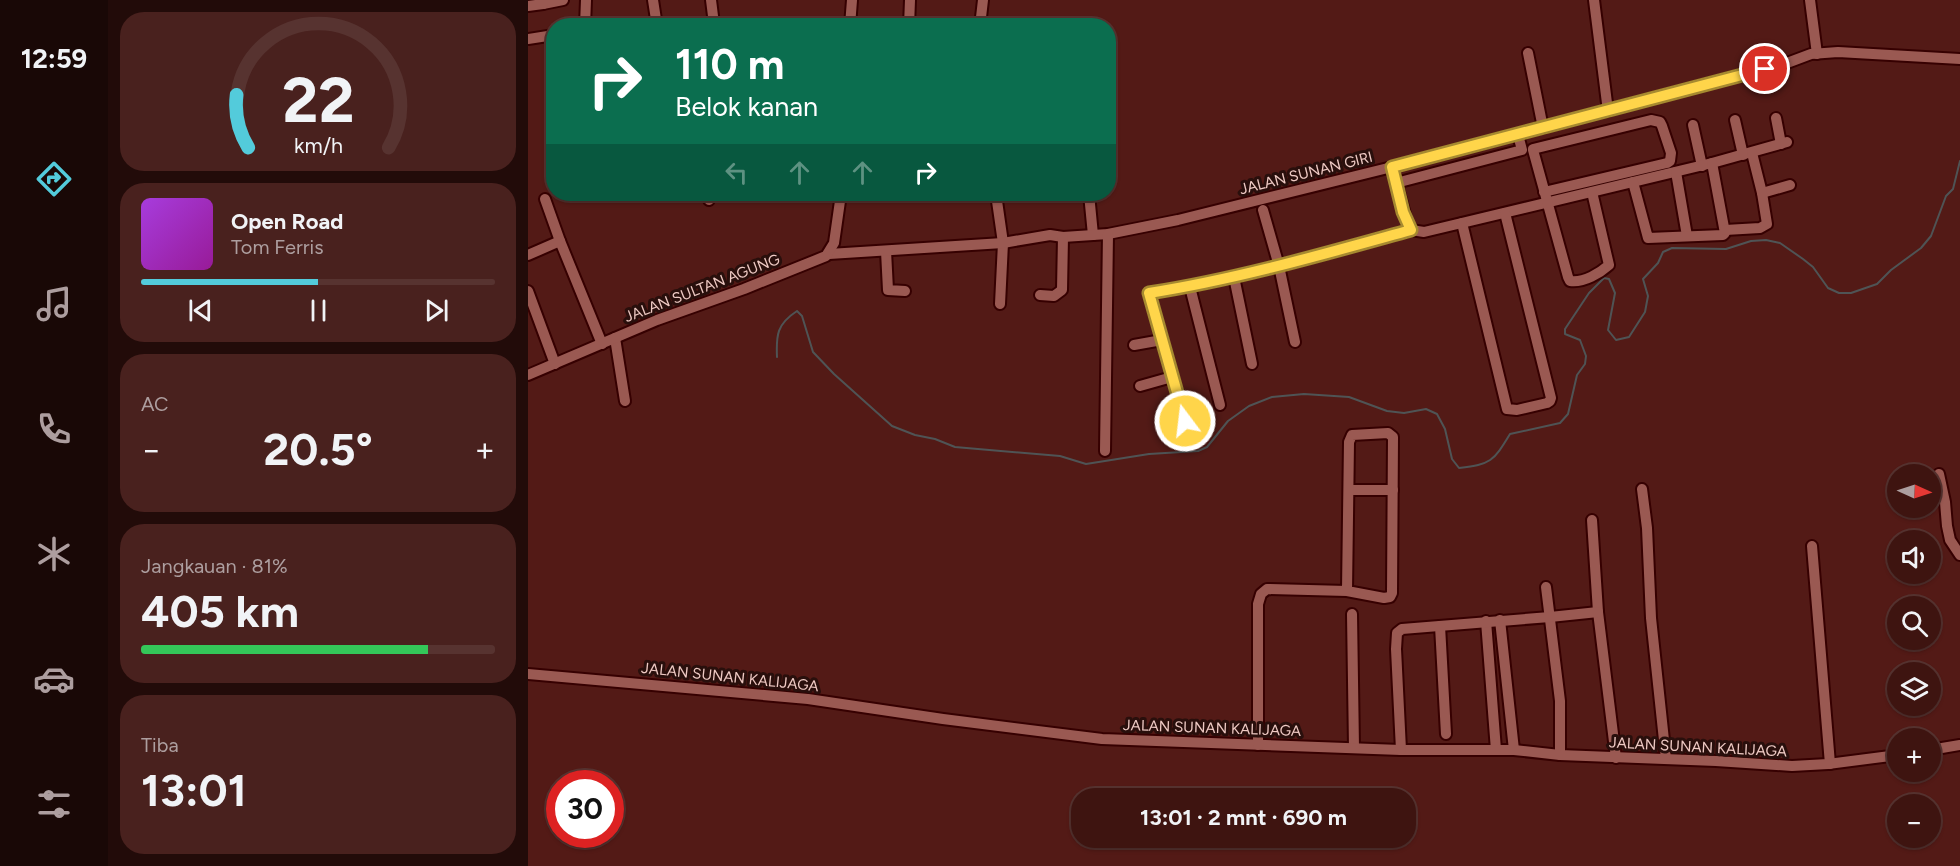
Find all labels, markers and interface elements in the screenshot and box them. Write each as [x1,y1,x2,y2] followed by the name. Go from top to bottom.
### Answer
[675,39,784,90] text: 110 m
[21,42,87,75] text: 12:59
[576,42,654,120] icon: right
[1739,43,1790,94] pin
[1748,52,1781,85] icon: arrive
[282,64,354,139] text: 22
[675,90,818,123] text: Belok kanan
[294,134,342,159] text: km/h
[1237,148,1375,198] street label: JALAN SUNAN GIRI
[720,156,753,189] icon: left
[783,156,816,189] icon: ahead
[846,156,879,189] icon: ahead
[909,156,942,189] icon: right
[33,158,75,200] icon: directions
[231,208,343,235] text: Open Road
[231,235,324,259] text: Tom Ferris
[622,250,782,326] street label: JALAN SULTAN AGUNG
[33,283,75,325] icon: music
[184,294,217,327] icon: previous
[302,294,335,327] icon: pause
[420,294,453,327] icon: next
[1153,389,1217,453] position arrow
[141,392,169,416] text: AC
[33,408,75,450] icon: phone
[263,422,373,476] text: 20.5°
[141,430,162,469] text: −
[474,430,495,469] text: +
[1887,464,1941,518] north arrow
[1887,464,1941,848] map controls
[1887,530,1941,584] button: sound
[33,533,75,575] icon: climate
[141,554,288,578] text: Jangkauan · 81%
[141,584,299,638] text: 405 km
[1887,596,1941,650] button: search
[33,658,75,700] icon: car
[640,659,820,695] street label: JALAN SUNAN KALIJAGA
[1887,662,1941,716] button: layers
[1123,716,1301,740] street label: JALAN SUNAN KALIJAGA
[1887,728,1941,782] button: +
[141,733,179,757] text: Tiba
[1609,733,1787,761] street label: JALAN SUNAN KALIJAGA
[141,763,247,817] text: 13:01
[546,770,624,848] speed limit sign: 30
[33,783,75,825] icon: filters
[1887,794,1941,848] button: −
[1140,804,1347,831] text: 13:01 · 2 mnt · 690 m

